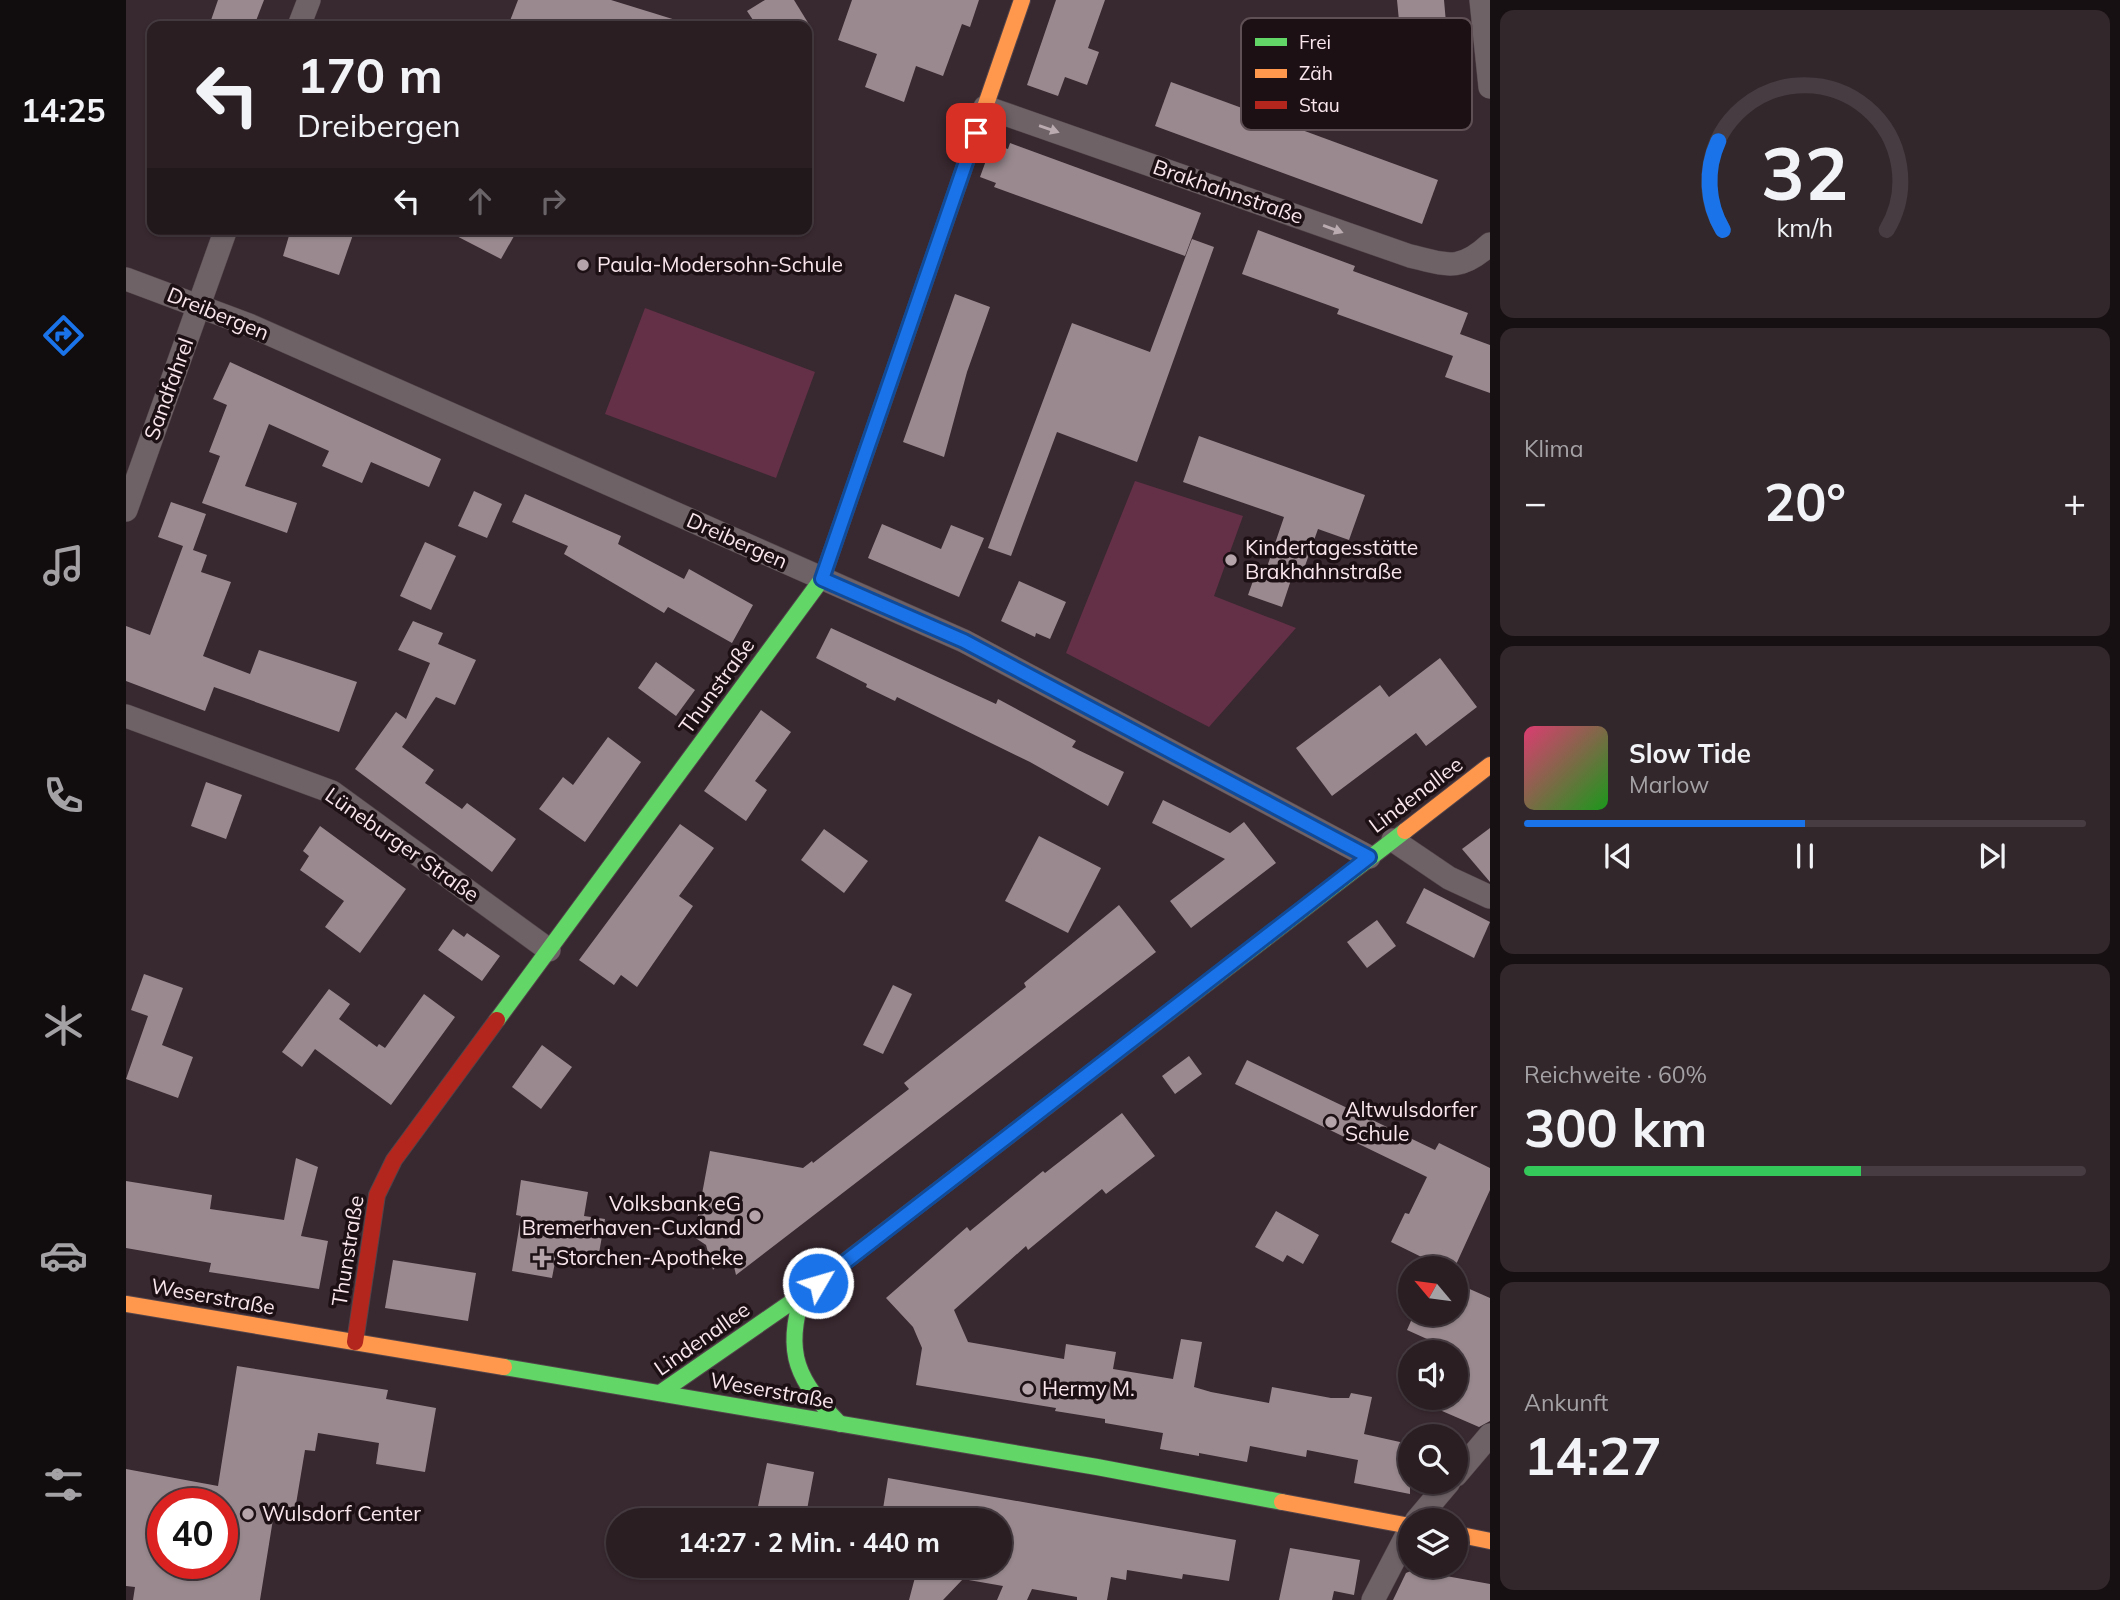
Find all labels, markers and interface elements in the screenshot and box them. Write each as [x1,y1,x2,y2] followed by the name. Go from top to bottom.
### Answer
[1241,18,1472,130] legend
[1299,30,1331,54] text: Frei
[297,44,443,105] text: 170 m
[182,49,273,140] icon: left
[1299,61,1333,85] text: Zäh
[21,90,105,130] text: 14:25
[1299,93,1340,117] text: Stau
[946,103,1006,163] pin
[297,105,461,145] text: Dreibergen
[957,114,995,152] icon: arrive
[1039,124,1060,135] one-way arrow
[1761,127,1849,218] text: 32
[1150,153,1307,229] street label: Brakhahnstraße
[388,182,426,220] icon: left
[461,182,499,220] icon: ahead
[534,182,572,220] icon: right
[1777,212,1833,243] text: km/h
[1323,224,1344,235] one-way arrow
[597,251,843,277] place label: Paula-Modersohn-Schule
[575,257,591,273] marker: Paula-Modersohn-Schule
[164,281,273,345] street label: Dreibergen
[39,311,88,360] icon: directions
[138,334,198,443] street label: Sandfahrel
[1524,434,1584,463] text: Klima
[1764,469,1846,534] text: 20°
[1524,478,1547,526] text: −
[2063,478,2086,526] text: +
[683,506,792,574] street label: Dreibergen
[1245,534,1418,584] place label: Kindertagesstätte Brakhahnstraße
[39,541,88,590] icon: music
[1223,552,1239,568] marker: Kindertagesstätte Brakhahnstraße
[673,632,760,738] street label: Thunstraße
[1629,737,1751,770] text: Slow Tide
[1363,751,1467,838] street label: Lindenallee
[1629,770,1709,799] text: Marlow
[39,771,88,820] icon: phone
[321,781,484,907] street label: Lüneburger Straße
[1599,837,1637,875] icon: previous
[1786,837,1824,875] icon: pause
[1973,837,2011,875] icon: next
[39,1001,88,1050] icon: climate
[1524,1060,1707,1089] text: Reichweite · 60%
[1524,1095,1707,1160] text: 300 km
[1345,1096,1478,1146] place label: Altwulsdorfer Schule
[1323,1114,1339,1130] marker: Altwulsdorfer Schule
[522,1190,741,1240] place label: Volksbank eG Bremerhaven-Cuxland
[325,1194,369,1308] street label: Thunstraße
[747,1208,763,1224] marker: Volksbank eG Bremerhaven-Cuxland
[39,1231,88,1280] icon: car
[556,1244,744,1270] place label: Storchen-Apotheke
[781,1246,855,1320] position arrow
[534,1250,550,1266] marker: Storchen-Apotheke
[1398,1256,1468,1326] north arrow
[1398,1256,1468,1578] map controls
[149,1272,277,1320] street label: Weserstraße
[649,1296,754,1381] street label: Lindenallee
[1398,1340,1468,1410] button: sound
[708,1366,836,1414] street label: Weserstraße
[1042,1375,1135,1401] place label: Hermy M.
[1020,1381,1036,1397] marker: Hermy M.
[1524,1388,1608,1417] text: Ankunft
[1524,1423,1662,1488] text: 14:27
[1398,1424,1468,1494] button: search
[39,1460,88,1509] icon: filters
[147,1488,238,1579] speed limit sign: 40
[262,1500,421,1526] place label: Wulsdorf Center
[240,1506,256,1522] marker: Wulsdorf Center
[1398,1508,1468,1578] button: layers
[678,1526,940,1559] text: 14:27 · 2 Min. · 440 m

